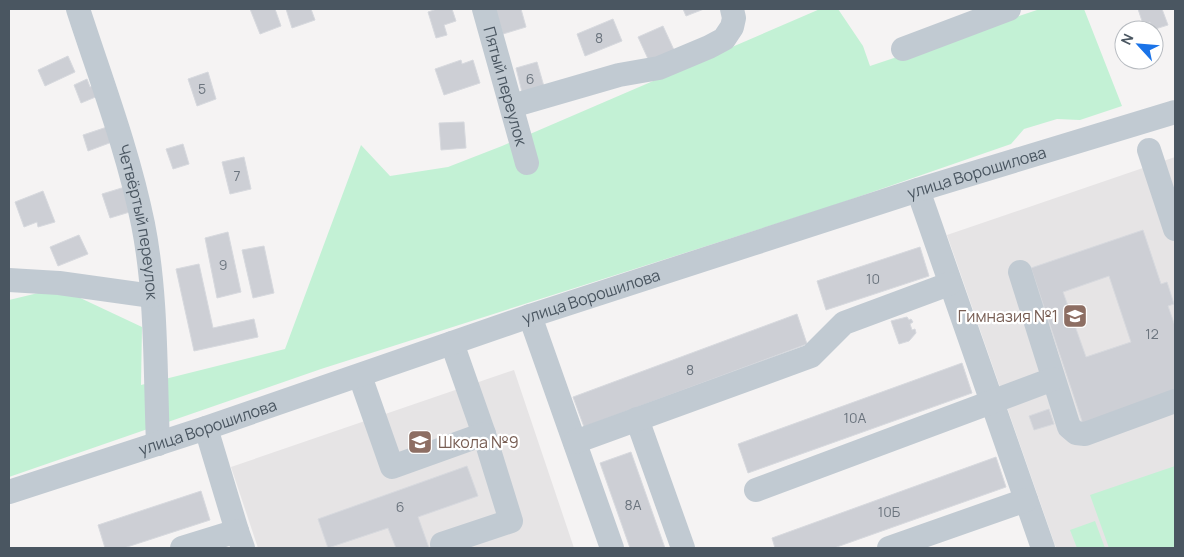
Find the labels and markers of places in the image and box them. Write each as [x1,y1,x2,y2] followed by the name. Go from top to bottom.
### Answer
[1062,303,1088,329] school or university icon: Гимназия №1
[958,305,1058,327] place label: Гимназия №1
[407,429,433,455] school or university icon: Школа №9
[438,431,519,453] place label: Школа №9

